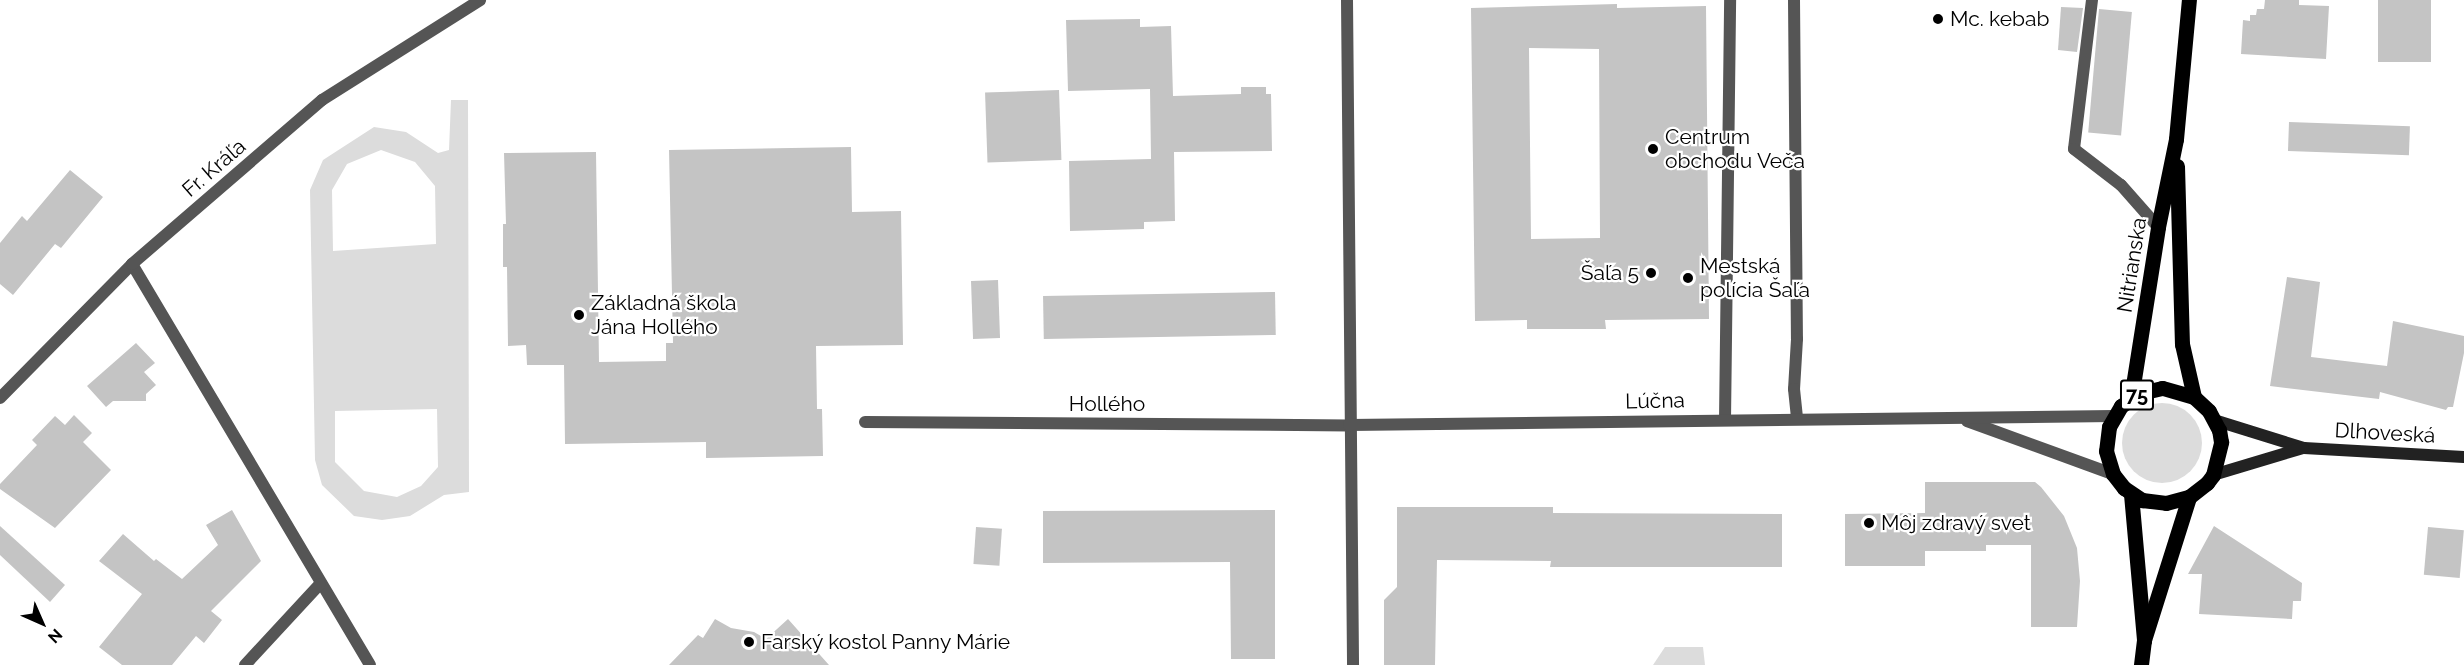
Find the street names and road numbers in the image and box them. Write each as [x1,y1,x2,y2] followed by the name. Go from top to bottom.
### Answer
[177,134,251,202] street label: Fr. Kráľa
[2112,216,2152,314] street label: Nitrianska
[2119,378,2155,412] road number: 75
[1625,388,1685,414] street label: Lúčna
[1069,391,1145,417] street label: Hollého
[2334,418,2436,448] street label: Dlhoveská

